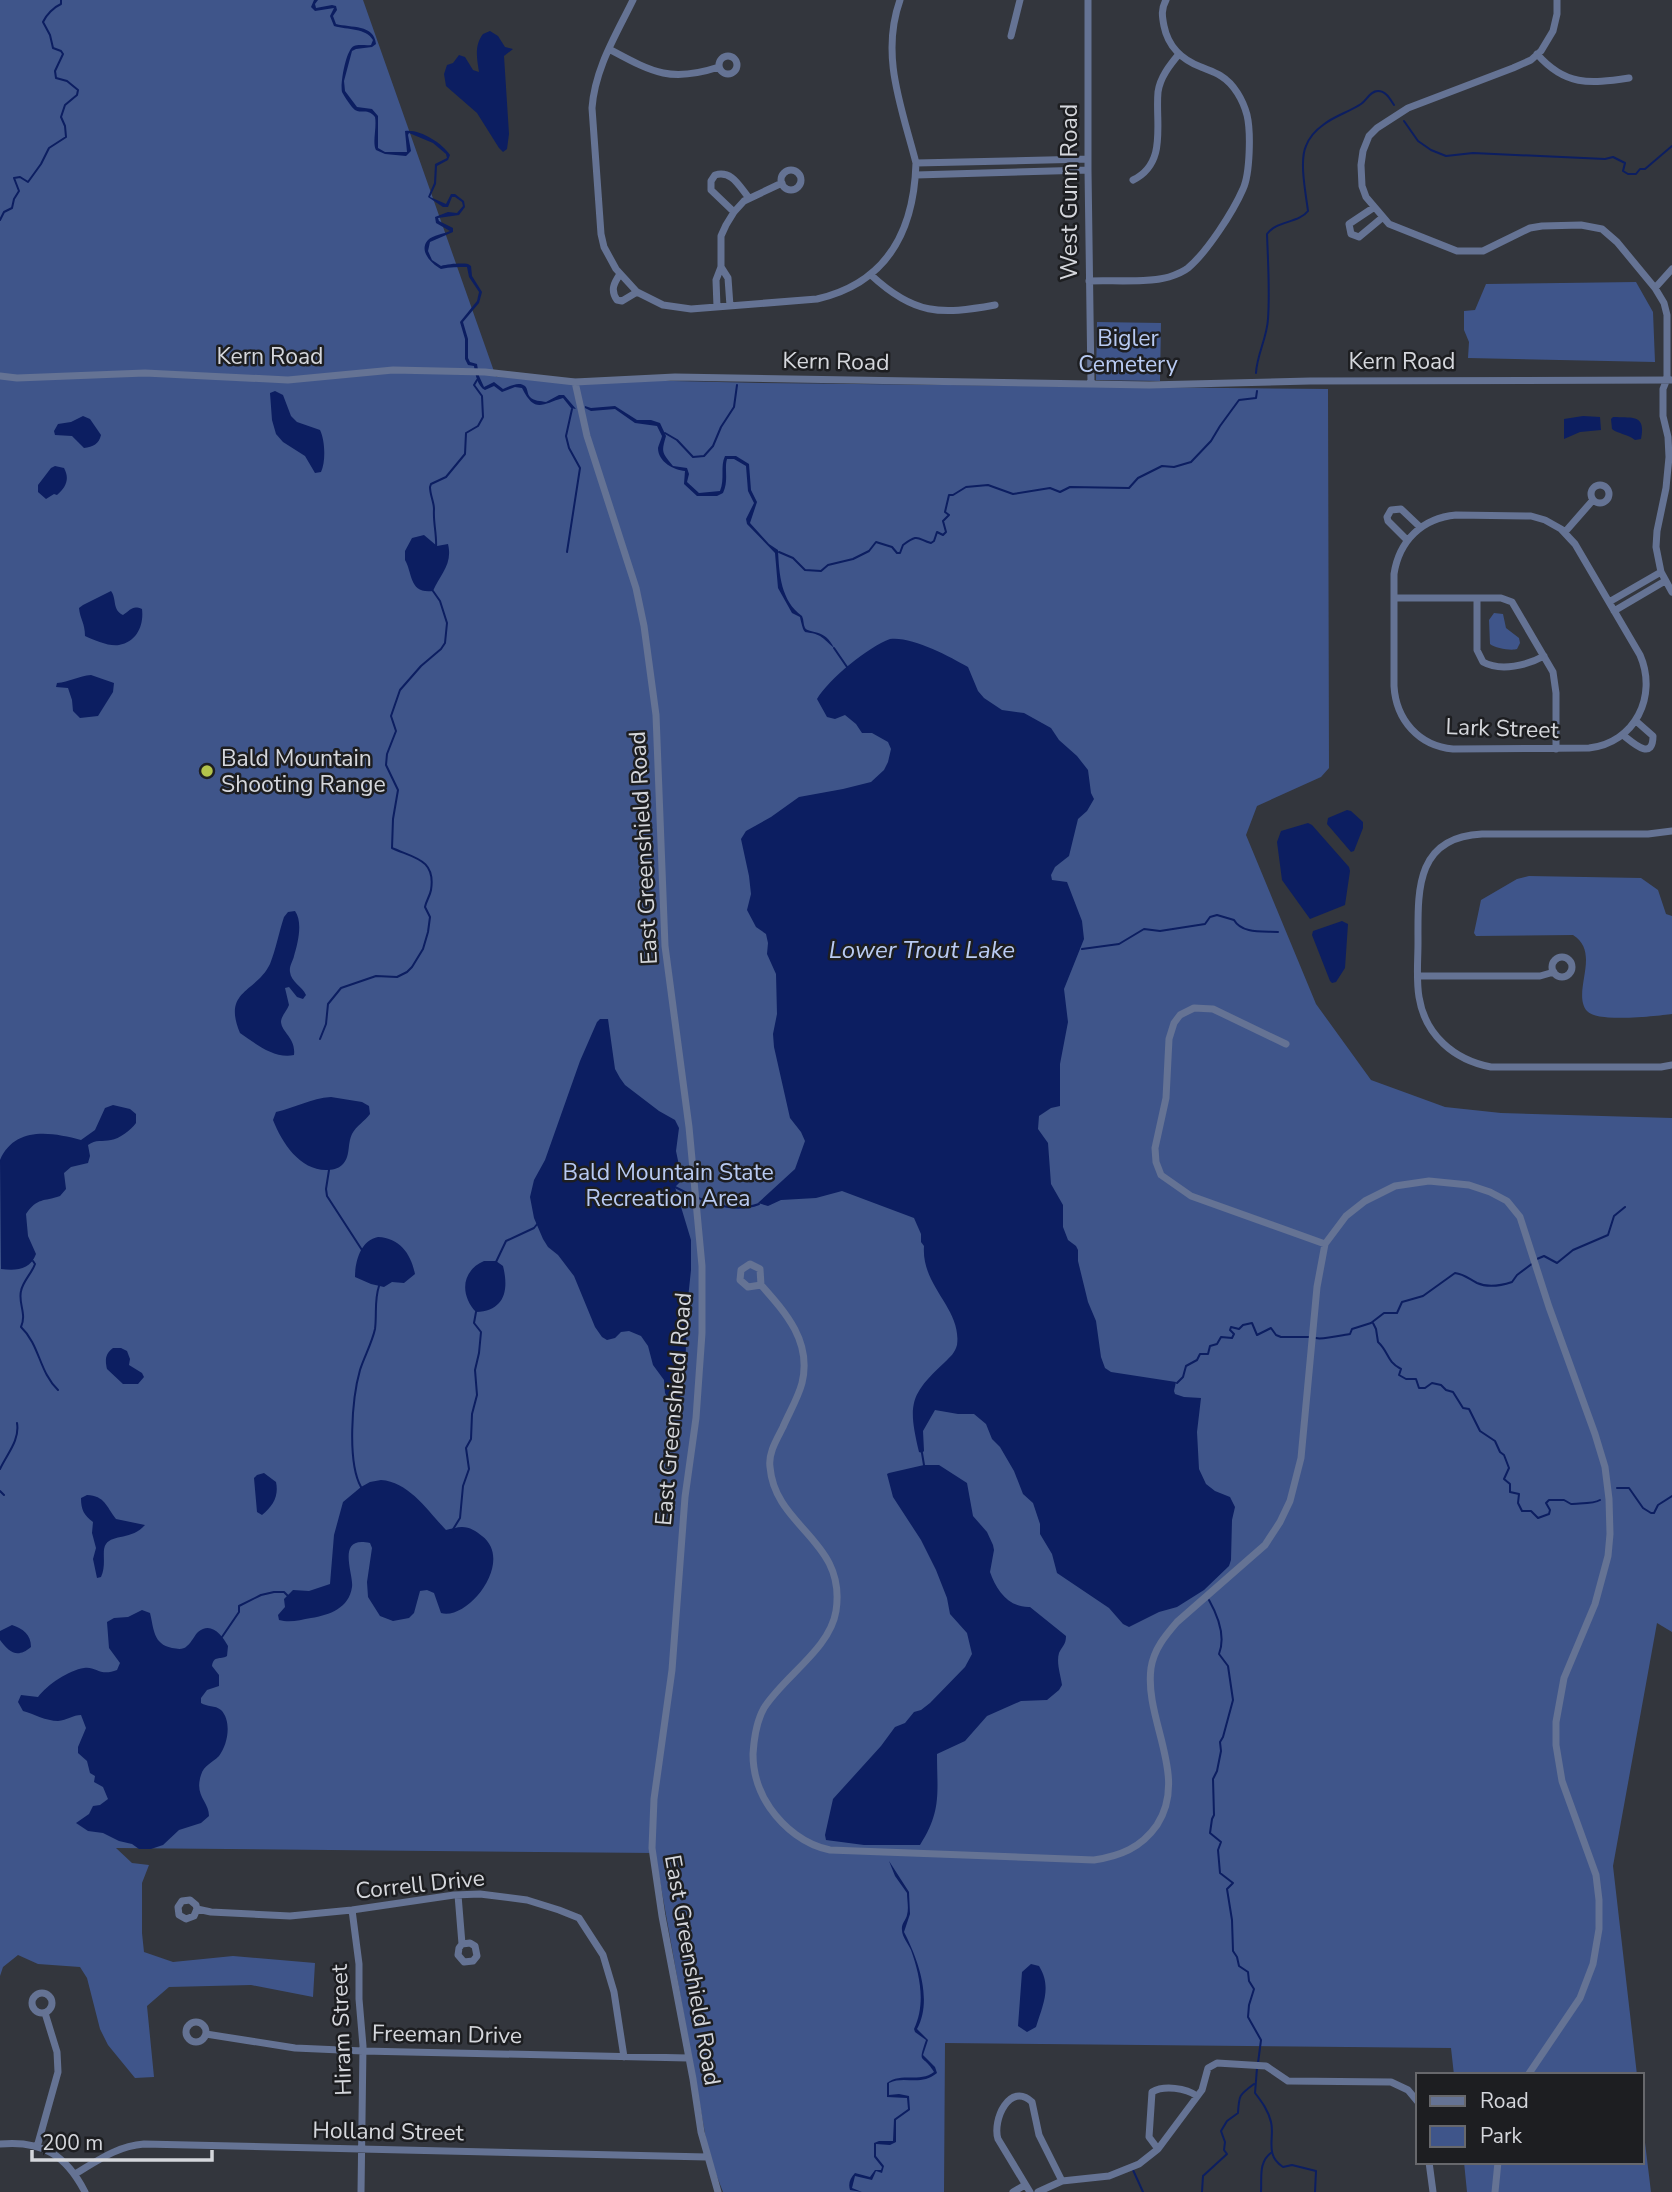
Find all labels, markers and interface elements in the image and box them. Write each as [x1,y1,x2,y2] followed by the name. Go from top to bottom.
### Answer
[1054,104,1085,280] street label: West Gunn Road
[1078,323,1178,380] park label: Bigler Cemetery
[216,341,324,372] street label: Kern Road
[782,345,890,378] street label: Kern Road
[1348,346,1456,377] street label: Kern Road
[1445,711,1560,746] street label: Lark Street
[622,730,665,966] street label: East Greenshield Road
[221,743,386,800] place label: Bald Mountain Shooting Range
[199,763,215,779] marker: Bald Mountain Shooting Range
[829,934,1015,966] water label: Lower Trout Lake
[562,1157,774,1214] park label: Bald Mountain State Recreation Area
[648,1291,699,1527] street label: East Greenshield Road
[657,1852,728,2088] street label: East Greenshield Road
[354,1862,486,1907] street label: Correll Drive
[324,1963,359,2096] street label: Hiram Street
[372,2018,522,2051] street label: Freeman Drive
[1416,2073,1644,2164] legend
[1480,2087,1529,2115] text: Road
[312,2115,465,2148] street label: Holland Street
[32,2118,212,2162] scale bar
[1480,2122,1522,2150] text: Park
[42,2129,103,2157] text: 200 m

